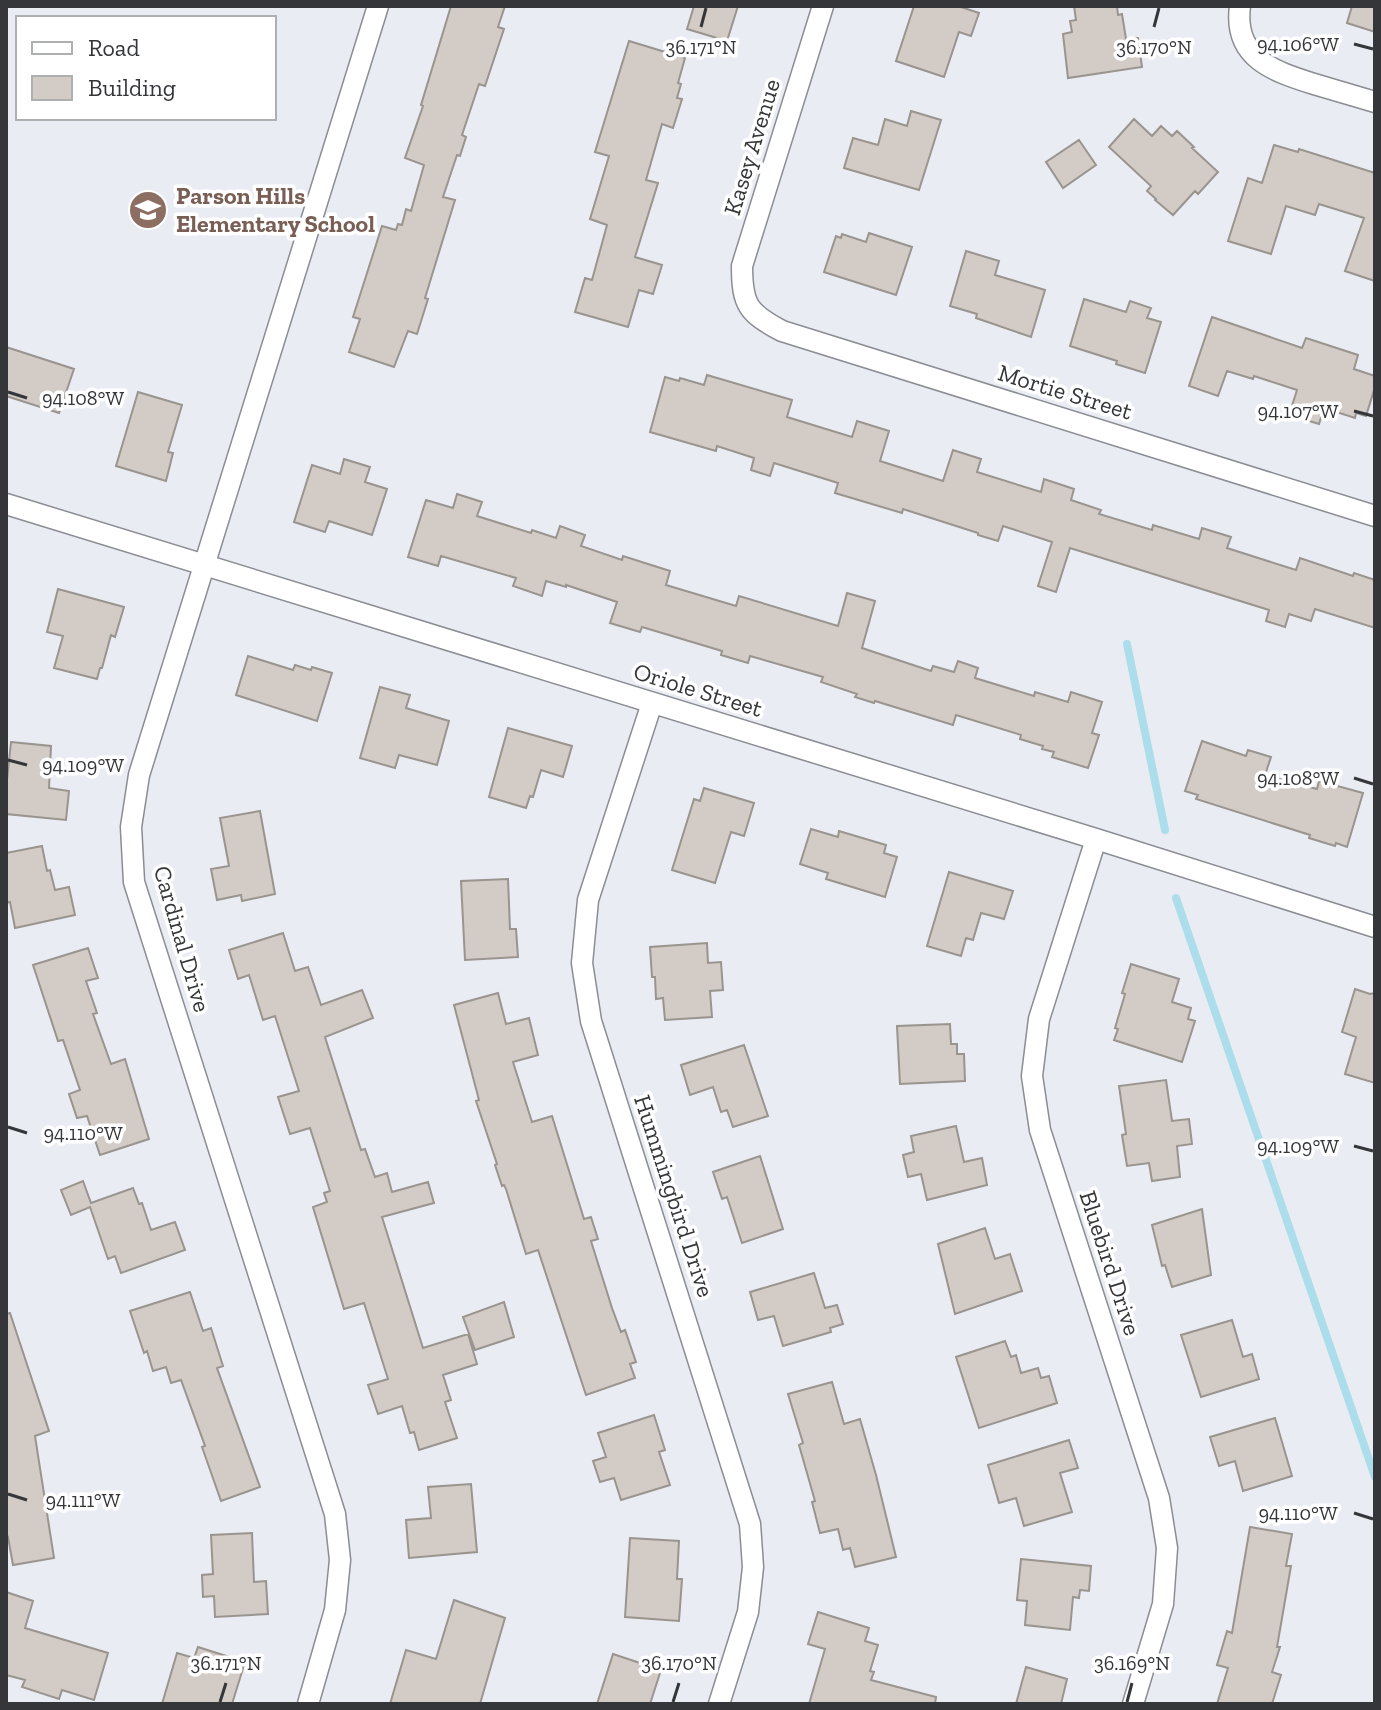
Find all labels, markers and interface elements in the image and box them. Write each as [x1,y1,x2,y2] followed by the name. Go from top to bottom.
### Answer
[16,16,276,120] legend
[1257,32,1339,56] text: 94.106°W
[88,33,140,62] text: Road
[665,35,737,59] text: 36.171°N
[1116,35,1192,59] text: 36.170°N
[88,73,176,102] text: Building
[717,75,786,218] street label: Kasey Avenue
[176,181,375,238] place label: Parson Hills Elementary School
[127,189,169,231] school or university icon: Parson Hills Elementary School
[995,357,1136,426] street label: Mortie Street
[42,386,124,410] text: 94.108°W
[1258,399,1339,423] text: 94.107°W
[630,656,766,723] street label: Oriole Street
[42,753,124,777] text: 94.109°W
[1257,766,1339,790] text: 94.108°W
[148,862,217,1015] street label: Cardinal Drive
[628,1091,721,1301] street label: Hummingbird Drive
[43,1121,123,1145] text: 94.110°W
[1257,1134,1339,1158] text: 94.109°W
[1073,1187,1147,1339] street label: Bluebird Drive
[46,1488,121,1512] text: 94.111°W
[1258,1501,1338,1525] text: 94.110°W
[190,1651,262,1675] text: 36.171°N
[641,1651,717,1675] text: 36.170°N
[1094,1651,1170,1675] text: 36.169°N

